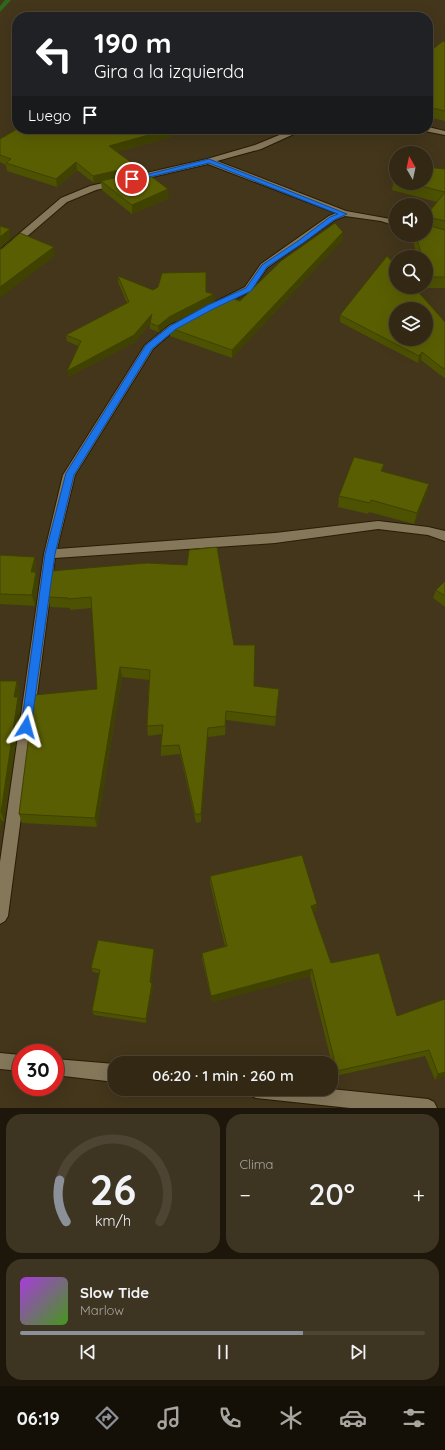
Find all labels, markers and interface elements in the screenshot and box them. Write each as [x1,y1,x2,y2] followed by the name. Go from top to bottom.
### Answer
[94,25,172,60] text: 190 m
[28,28,80,80] icon: left
[94,60,245,83] text: Gira a la izquierda
[79,104,101,126] icon: arrive
[28,106,71,125] text: Luego
[389,146,433,190] north arrow
[389,146,433,346] map controls
[115,162,149,196] pin
[121,168,143,190] icon: arrive
[389,198,433,242] button: sound
[389,250,433,294] button: search
[389,302,433,346] button: layers
[5,706,47,748] position arrow
[12,1044,64,1096] speed limit sign: 30
[152,1066,294,1085] text: 06:20 · 1 min · 260 m
[240,1156,274,1172] text: Clima
[89,1162,136,1214] text: 26
[309,1175,355,1213] text: 20°
[240,1181,251,1209] text: −
[413,1181,425,1209] text: +
[95,1211,131,1229] text: km/h
[80,1283,149,1302] text: Slow Tide
[80,1302,124,1318] text: Marlow
[77,1341,99,1363] icon: previous
[212,1341,234,1363] icon: pause
[347,1341,369,1363] icon: next
[93,1404,121,1432] icon: directions
[155,1404,183,1432] icon: music
[216,1404,244,1432] icon: phone
[277,1404,305,1432] icon: climate
[339,1404,367,1432] icon: car
[400,1404,428,1432] icon: filters
[17,1407,60,1430] text: 06:19

